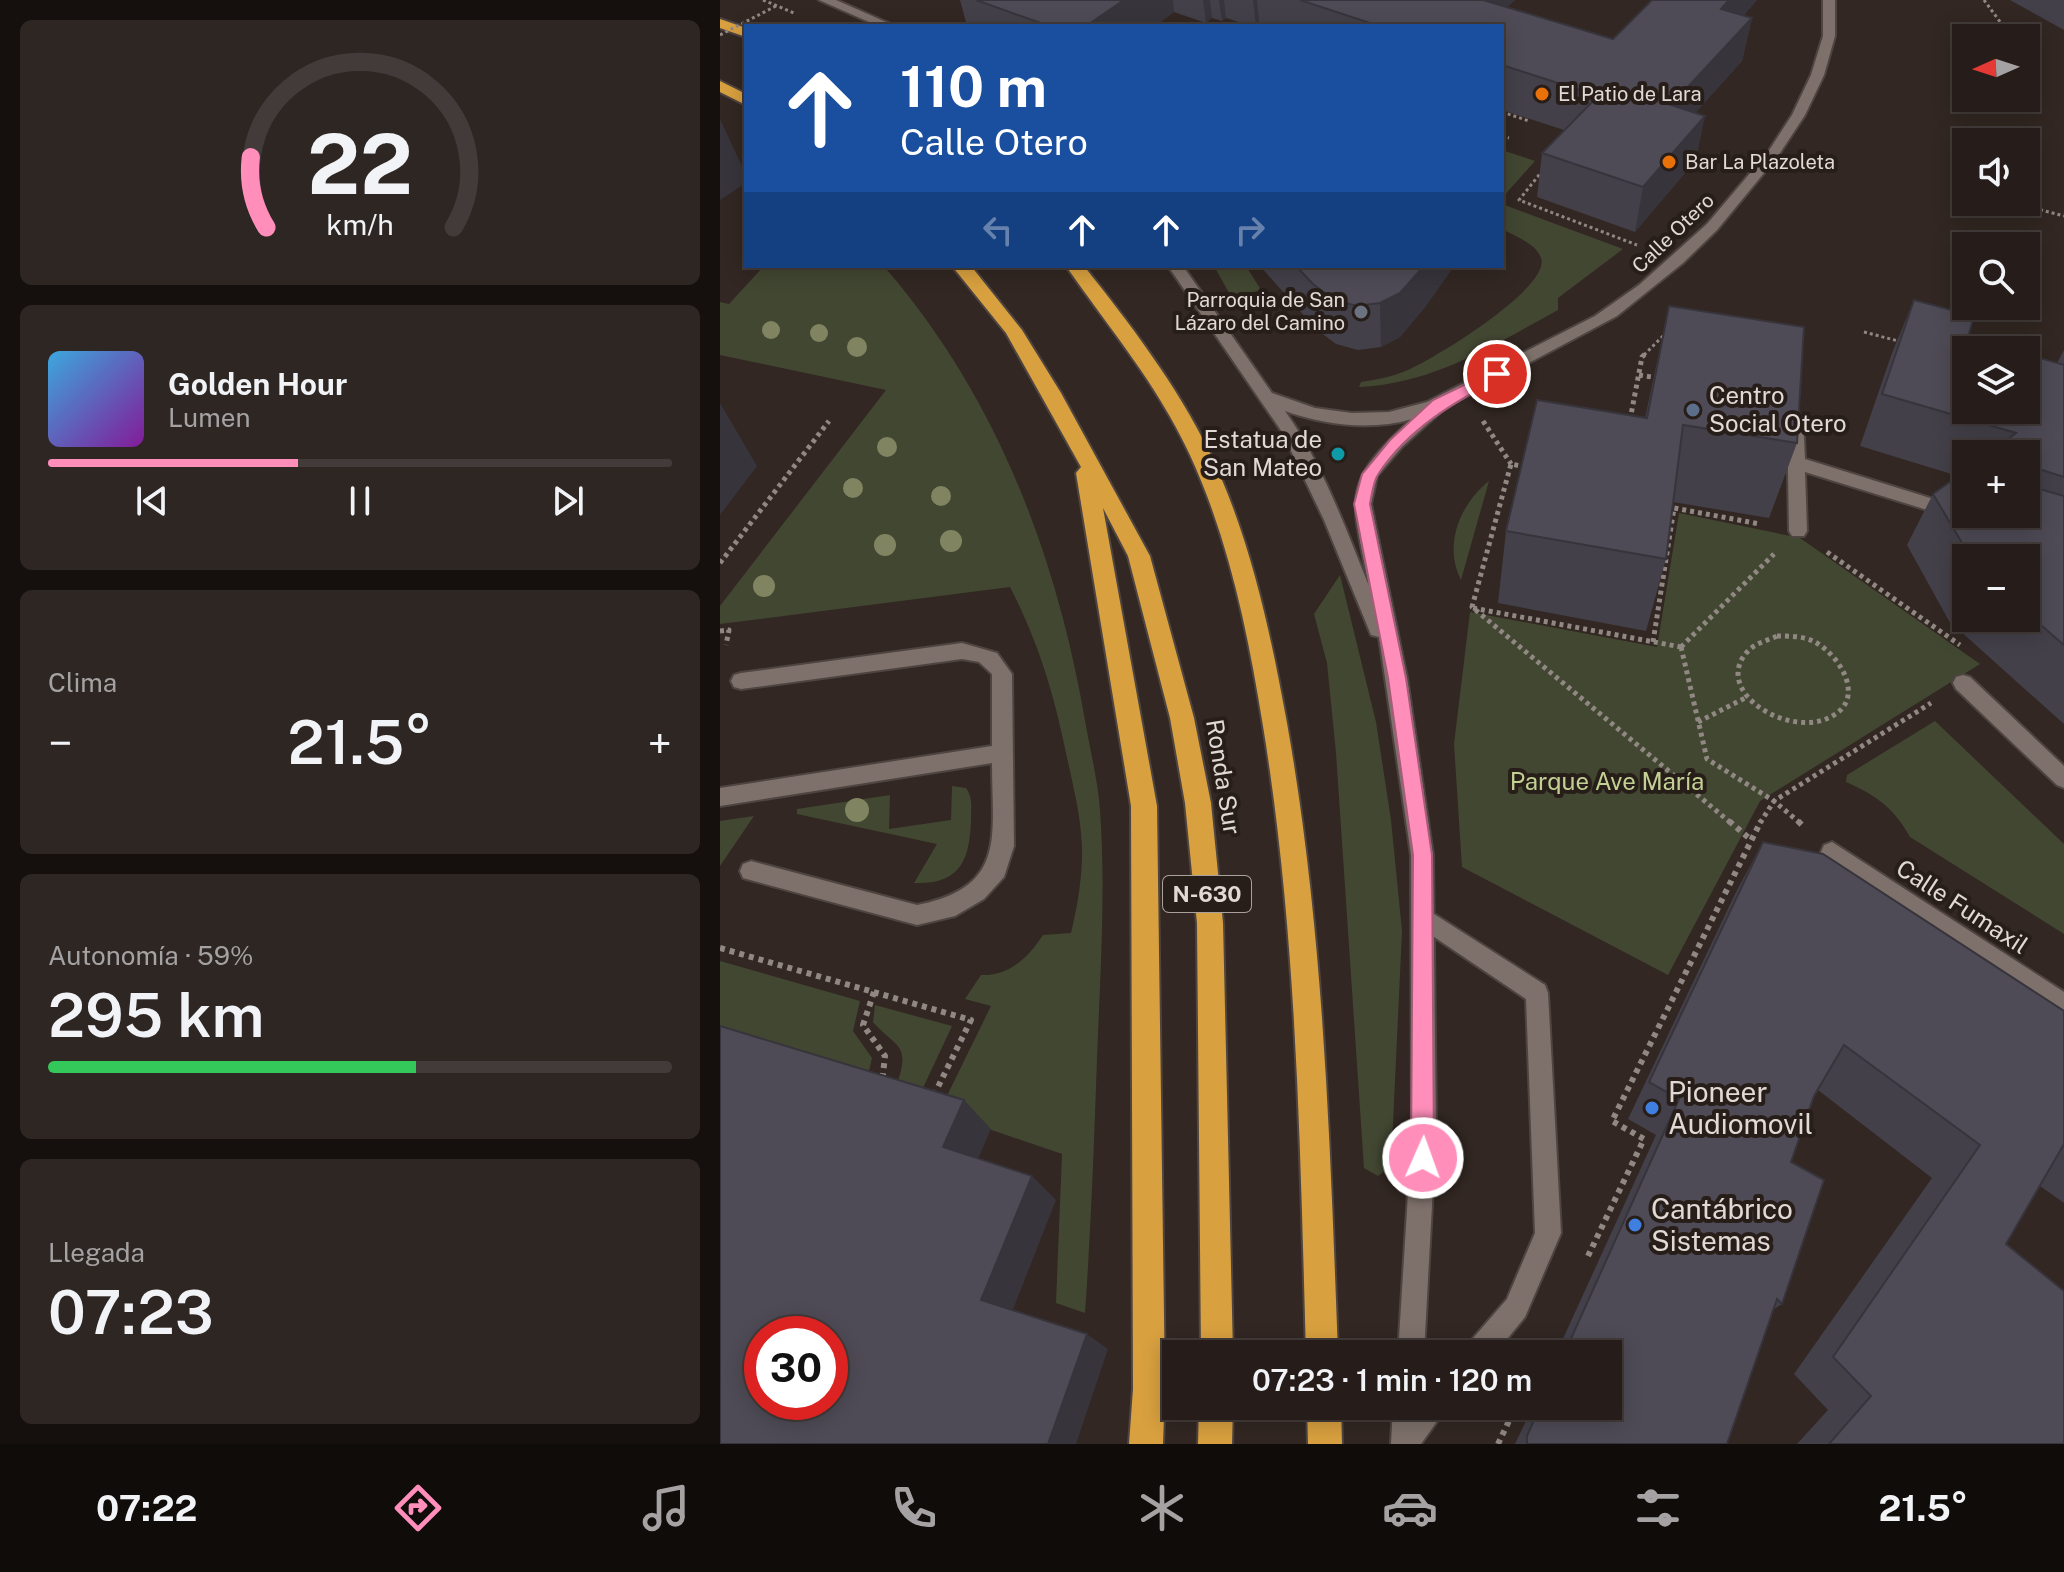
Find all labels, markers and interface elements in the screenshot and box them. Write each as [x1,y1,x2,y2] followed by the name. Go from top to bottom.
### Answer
[1952,24,2040,112] north arrow
[1952,24,2040,632] map controls
[900,54,1047,120] text: 110 m
[768,56,872,160] icon: ahead
[1558,82,1702,106] place label: El Patio de Lara
[1533,85,1551,103] marker: El Patio de Lara
[307,115,413,213] text: 22
[900,121,1088,163] text: Calle Otero
[1952,128,2040,216] button: sound
[1685,150,1835,174] place label: Bar La Plazoleta
[1660,153,1678,171] marker: Bar La Plazoleta
[1627,188,1719,278] street label: Calle Otero
[976,208,1020,252] icon: left
[1060,208,1104,252] icon: ahead
[1144,208,1188,252] icon: ahead
[1228,208,1272,252] icon: right
[326,209,394,242] text: km/h
[1952,232,2040,320] button: search
[1174,288,1345,335] place label: Parroquia de San Lázaro del Camino
[1352,303,1370,321] marker: Parroquia de San Lázaro del Camino
[1952,336,2040,424] button: layers
[1463,340,1531,408] pin
[1475,352,1519,396] icon: arrive
[168,366,347,402] text: Golden Hour
[1709,381,1847,437] place label: Centro Social Otero
[1684,401,1702,419] marker: Centro Social Otero
[168,402,251,433] text: Lumen
[1203,425,1322,481] place label: Estatua de San Mateo
[1952,440,2040,528] button: +
[1329,445,1347,463] marker: Estatua de San Mateo
[130,479,174,523] icon: previous
[338,479,382,523] icon: pause
[546,479,590,523] icon: next
[1952,544,2040,632] button: −
[48,667,117,698] text: Clima
[288,707,432,778] text: 21.5°
[48,717,72,769] text: −
[648,717,672,769] text: +
[1201,717,1247,836] street label: Ronda Sur
[1510,767,1704,795] park label: Parque Ave María
[1892,853,2034,959] street label: Calle Fumaxil
[1163,876,1251,912] road number: N-630
[48,940,254,971] text: Autonomía · 59%
[48,980,264,1051] text: 295 km
[1668,1075,1813,1140] place label: Pioneer Audiomovil
[1643,1099,1661,1117] marker: Pioneer Audiomovil
[1381,1116,1465,1200] position arrow
[1651,1192,1793,1257] place label: Cantábrico Sistemas
[1626,1216,1644,1234] marker: Cantábrico Sistemas
[48,1237,145,1268] text: Llegada
[48,1277,214,1348] text: 07:23
[744,1316,848,1420] speed limit sign: 30
[1252,1362,1532,1398] text: 07:23 · 1 min · 120 m
[390,1480,446,1536] icon: directions
[638,1480,694,1536] icon: music
[886,1480,942,1536] icon: phone
[1134,1480,1190,1536] icon: climate
[1382,1480,1438,1536] icon: car
[1630,1480,1686,1536] icon: filters
[96,1487,197,1529] text: 07:22
[1878,1487,1968,1529] text: 21.5°

